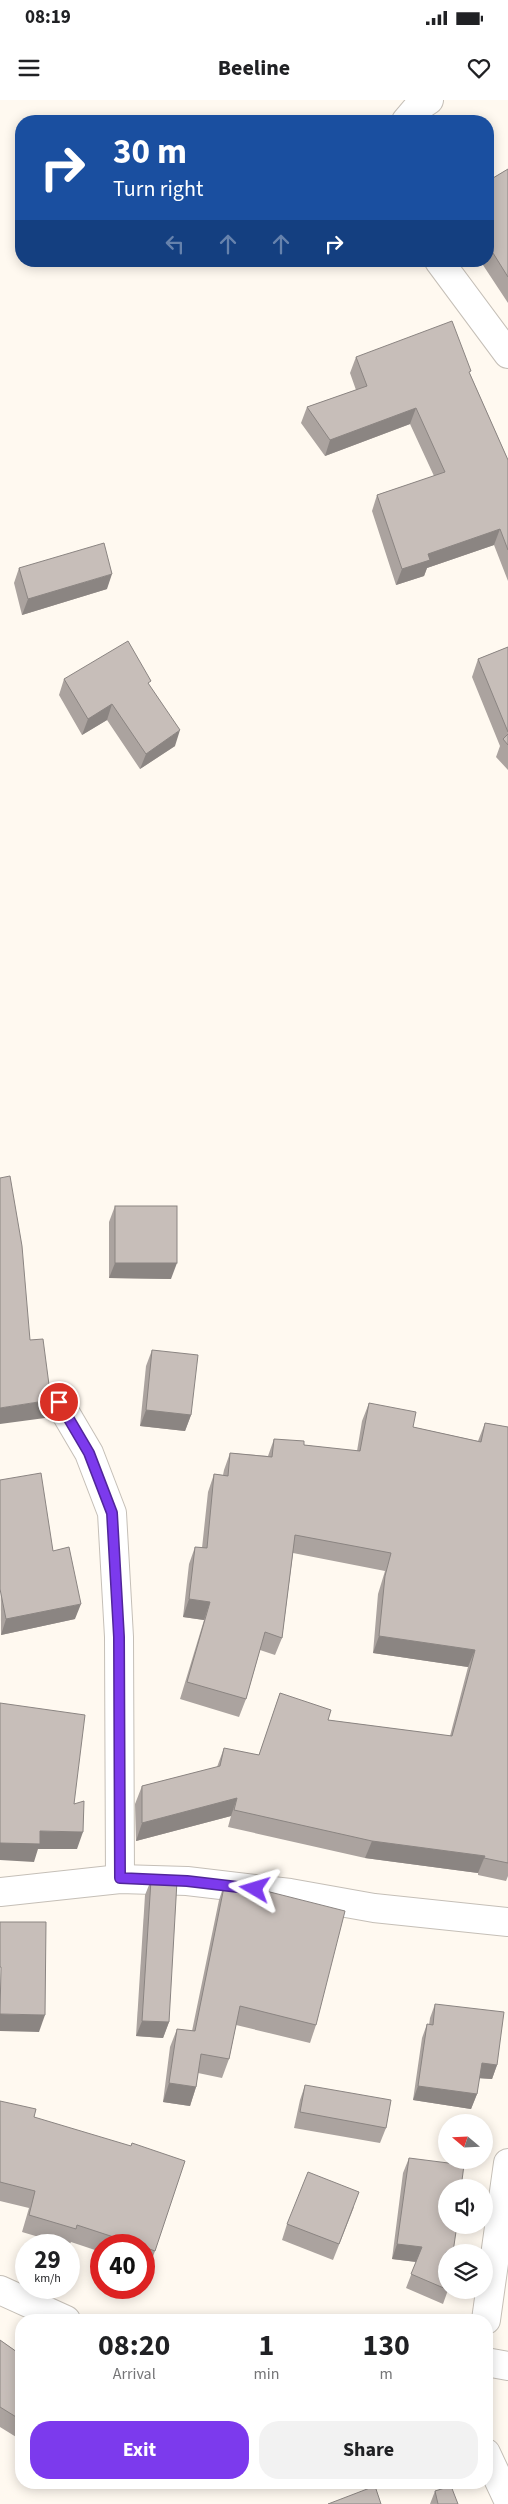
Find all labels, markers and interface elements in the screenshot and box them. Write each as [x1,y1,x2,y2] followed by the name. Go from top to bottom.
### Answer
[25,4,71,31] text: 08:19
[218,52,290,84] text: Beeline
[15,54,43,82] icon: menu
[465,54,493,82] icon: heart
[113,127,187,177] text: 30 m
[30,135,95,200] icon: right
[113,173,203,205] text: Turn right
[161,230,189,258] icon: left
[214,230,242,258] icon: ahead
[267,230,295,258] icon: ahead
[320,230,348,258] icon: right
[38,1381,80,1423] pin
[45,1388,73,1416] icon: arrive
[228,1862,280,1914] position arrow
[438,2114,492,2169] north arrow
[438,2114,493,2299] map controls
[438,2179,493,2234] button: sound
[90,2234,155,2299] speed limit sign: 40
[34,2242,61,2278] text: 29
[438,2244,493,2299] button: layers
[34,2270,61,2287] text: km/h
[98,2324,170,2367] text: 08:20
[258,2324,274,2367] text: 1
[362,2324,410,2367] text: 130
[113,2363,156,2385] text: Arrival
[253,2363,279,2385] text: min
[380,2363,393,2385] text: m
[30,2421,249,2479] button: Exit
[259,2421,478,2479] button: Share

